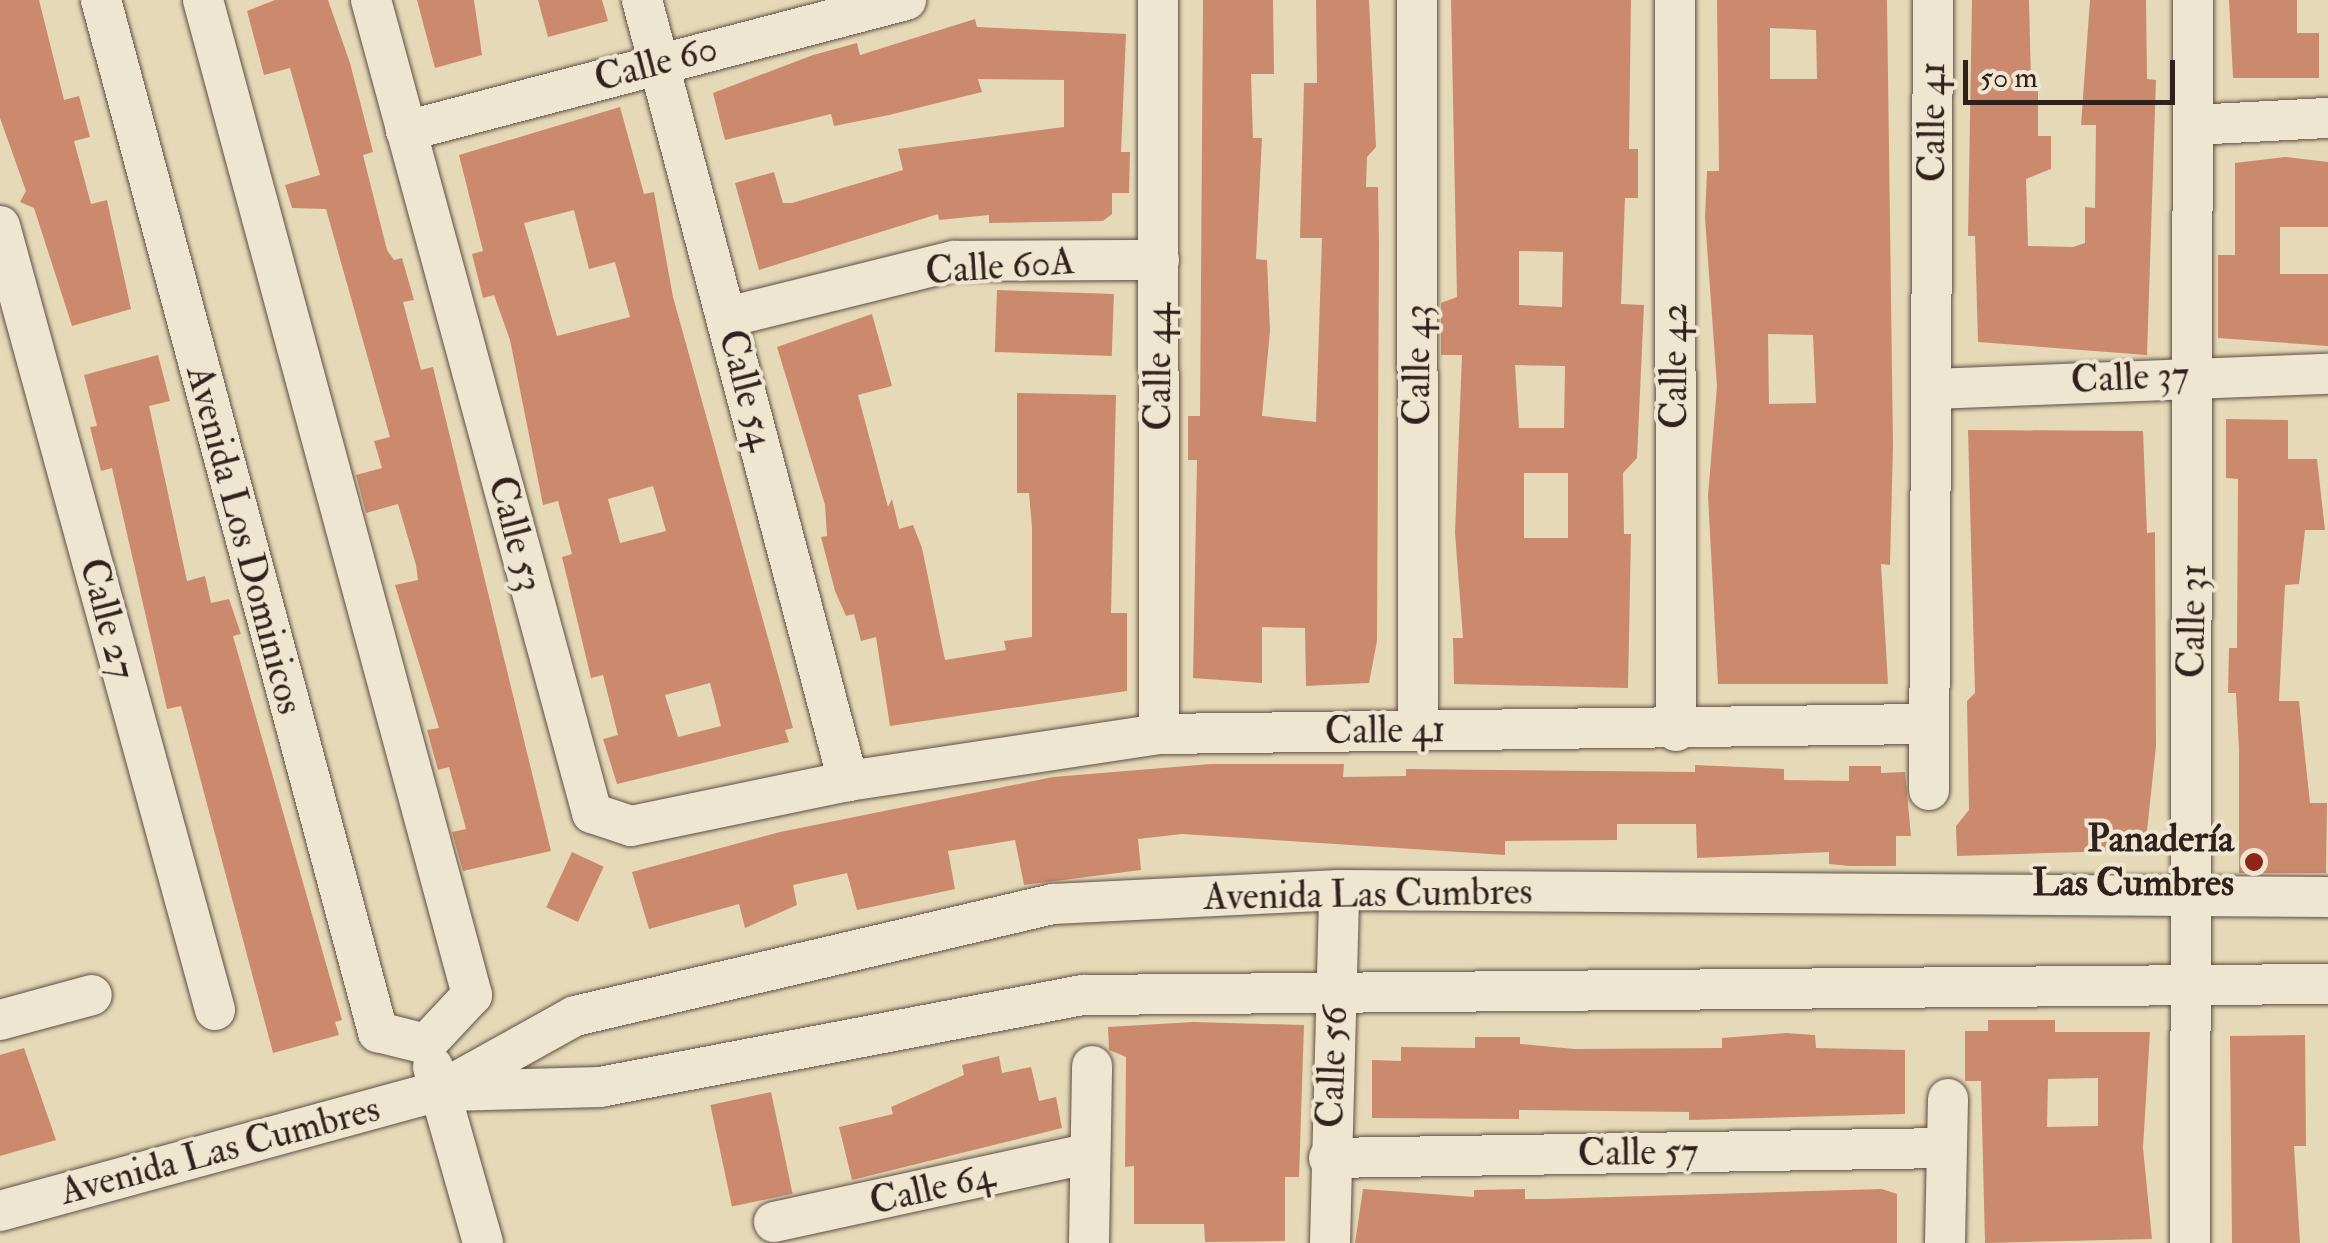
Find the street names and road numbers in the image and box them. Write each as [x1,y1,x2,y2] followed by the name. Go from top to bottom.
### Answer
[590,26,722,102] street label: Calle 60
[1910,62,1956,182] street label: Calle 41
[924,239,1076,295] street label: Calle 60A
[1136,303,1182,431] street label: Calle 44
[1652,303,1698,429] street label: Calle 42
[1395,304,1441,426] street label: Calle 43
[708,325,784,455] street label: Calle 54
[2070,352,2190,404] street label: Calle 37
[176,361,312,719] street label: Avenida Los Dominicos
[478,471,552,597] street label: Calle 53
[69,554,145,684] street label: Calle 27
[2169,563,2217,679] street label: Calle 31
[1324,707,1446,755] street label: Calle 41
[1203,869,1533,921] street label: Avenida Las Cumbres
[1308,1005,1358,1129] street label: Calle 56
[55,1086,385,1216] street label: Avenida Las Cumbres
[1577,1129,1699,1177] street label: Calle 57
[865,1153,999,1225] street label: Calle 64

